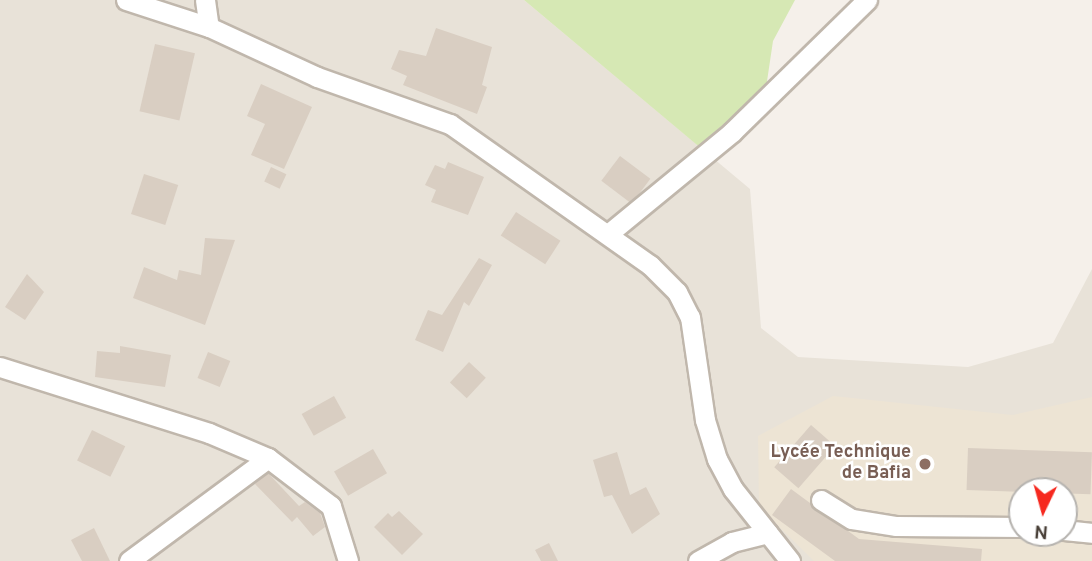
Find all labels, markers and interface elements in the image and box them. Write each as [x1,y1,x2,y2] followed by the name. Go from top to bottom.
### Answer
[770,443,911,486] place label: Lycée Technique de Bafia
[917,456,933,472] marker: Lycée Technique de Bafia
[1008,477,1078,547] north arrow
[1033,518,1049,543] text: N

